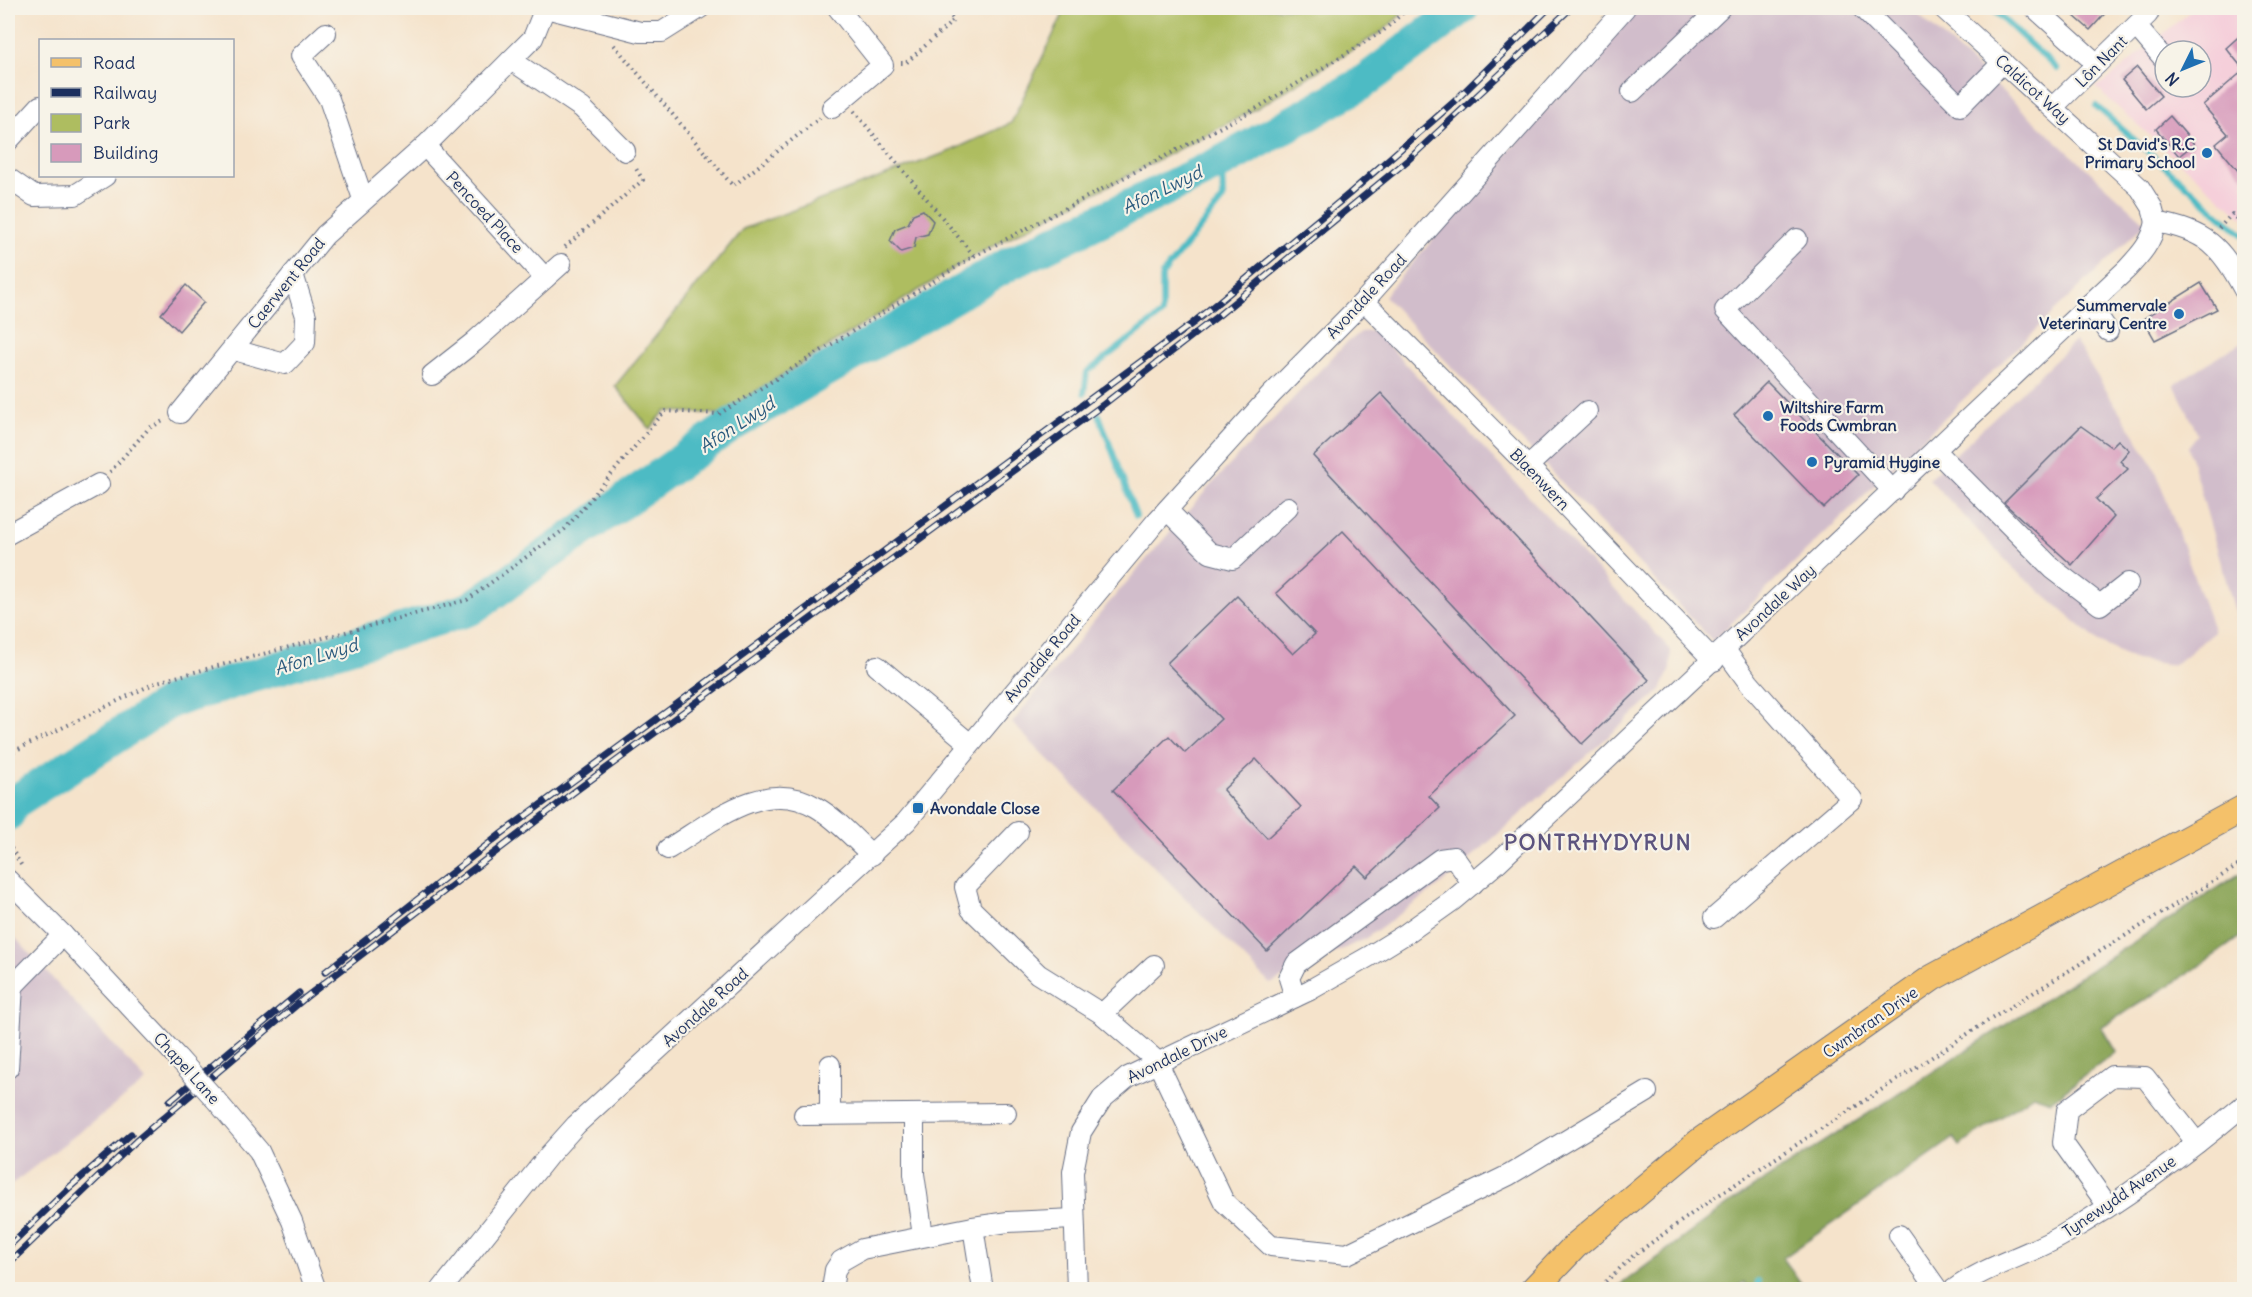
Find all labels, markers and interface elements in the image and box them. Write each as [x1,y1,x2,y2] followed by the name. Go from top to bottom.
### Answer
[2071,30,2132,91] street label: Lôn Nant
[39,39,234,177] legend
[2153,39,2213,99] north arrow
[1991,50,2075,128] street label: Caldicot Way
[93,51,136,74] text: Road
[2161,68,2183,90] text: N
[93,81,157,104] text: Railway
[93,111,130,134] text: Park
[2085,134,2195,173] place label: St David's R.C Primary School
[93,141,158,164] text: Building
[2200,146,2214,160] marker: St David's R.C Primary School
[1118,159,1208,219] water label: Afon Lwyd
[442,167,528,257] street label: Pencoed Place
[243,233,329,333] street label: Caerwent Road
[1322,250,1410,342] street label: Avondale Road
[2039,295,2167,334] place label: Summervale Veterinary Centre
[2172,307,2186,321] marker: Summervale Veterinary Centre
[694,390,781,458] water label: Afon Lwyd
[1780,397,1897,435] place label: Wiltshire Farm Foods Cwmbran
[1761,409,1775,423] marker: Wiltshire Farm Foods Cwmbran
[1506,444,1574,514] street label: Blaenwern
[1824,452,1940,473] place label: Pyramid Hygine
[1805,455,1819,469] marker: Pyramid Hygine
[1731,560,1819,644] street label: Avondale Way
[1000,610,1084,706] street label: Avondale Road
[271,632,363,680] water label: Afon Lwyd
[930,798,1040,818] place label: Avondale Close
[911,801,925,815] marker: Avondale Close
[1504,828,1692,856] district label: PONTRHYDYRUN
[658,963,752,1051] street label: Avondale Road
[1819,982,1921,1062] street label: Cwmbran Drive
[1124,1021,1230,1087] street label: Avondale Drive
[150,1028,224,1108] street label: Chapel Lane
[2059,1151,2179,1241] street label: Tynewydd Avenue

